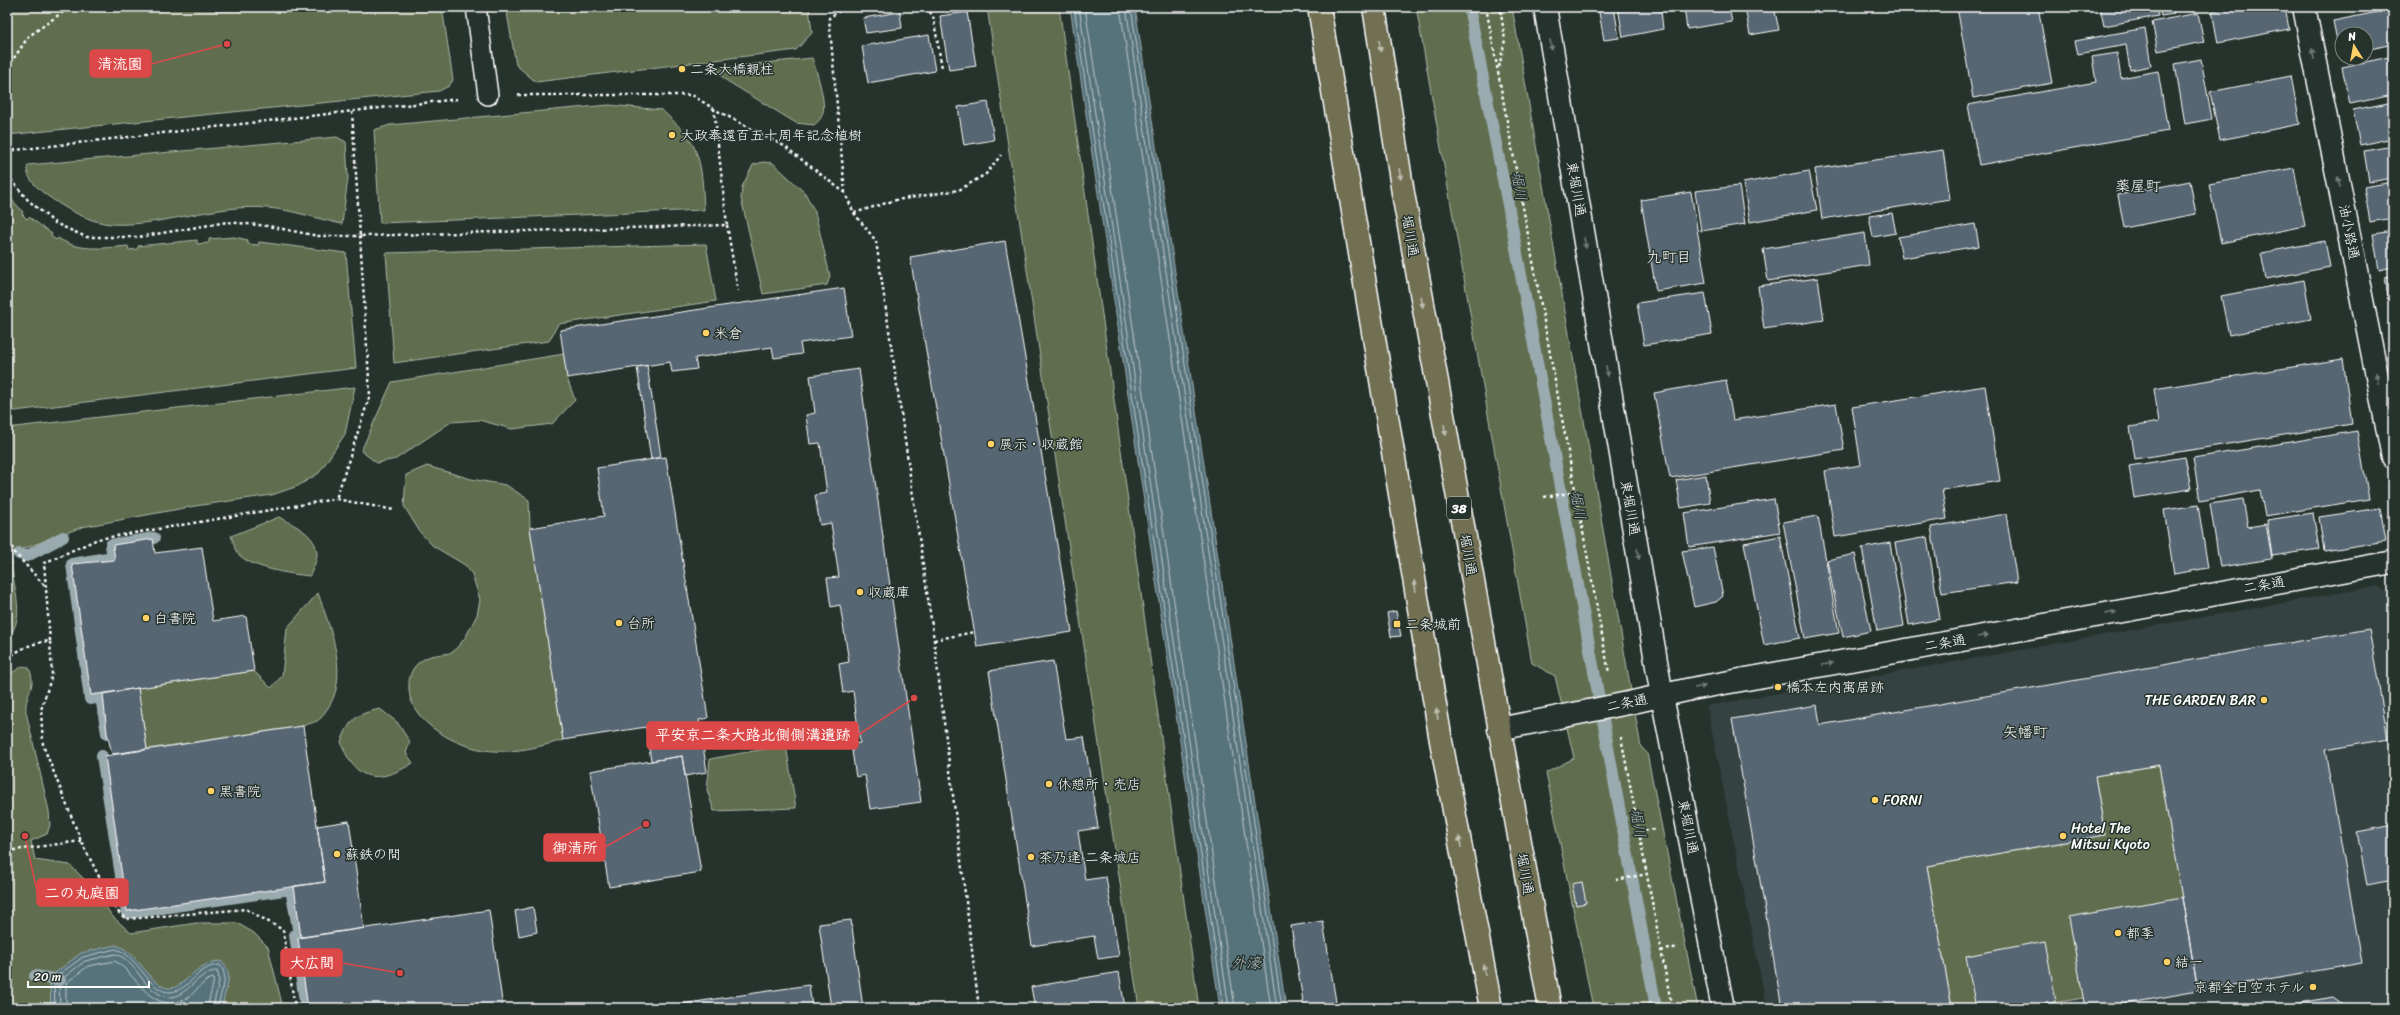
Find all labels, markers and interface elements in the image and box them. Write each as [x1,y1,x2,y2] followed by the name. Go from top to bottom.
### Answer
[2334,26,2374,66] north arrow
[2346,27,2358,47] text: N
[1377,39,1383,52] one-way arrow
[1548,39,1554,52] one-way arrow
[2310,48,2316,60] one-way arrow
[90,50,151,77] callout: 清流園
[97,51,143,77] text: 清流園
[690,57,774,82] place label: 二条大橋親柱
[677,64,687,74] marker: 二条大橋親柱
[680,123,862,148] place label: 大政奉還百五十周年記念植樹
[667,130,677,140] marker: 大政奉還百五十周年記念植樹
[1559,159,1593,219] street label: 東堀川通
[1397,168,1403,180] one-way arrow
[1503,169,1535,203] water label: 堀川
[2115,173,2161,199] district label: 薬屋町
[2335,175,2341,188] one-way arrow
[2331,202,2367,262] street label: 油小路通
[1394,213,1426,259] street label: 堀川通
[1582,237,1588,249] one-way arrow
[1646,244,1692,270] district label: 九町目
[1419,296,1425,308] one-way arrow
[714,321,742,346] place label: 米倉
[701,328,711,338] marker: 米倉
[1604,365,1610,377] one-way arrow
[2374,372,2380,384] one-way arrow
[1442,424,1448,436] one-way arrow
[999,432,1083,457] place label: 展示・収蔵館
[986,439,996,449] marker: 展示・収蔵館
[1613,478,1647,538] street label: 東堀川通
[1562,488,1594,522] water label: 堀川
[1447,497,1471,519] road number: 38
[1452,532,1484,578] street label: 堀川通
[1635,548,1641,560] one-way arrow
[2241,569,2287,601] street label: 二条通
[868,580,910,605] place label: 収蔵庫
[1412,580,1418,592] one-way arrow
[855,587,865,597] marker: 収蔵庫
[154,606,196,631] place label: 白書院
[2105,609,2117,615] one-way arrow
[627,611,655,636] place label: 台所
[1405,612,1461,637] place label: 二条城前
[141,613,151,623] marker: 白書院
[614,618,624,628] marker: 台所
[1392,619,1402,629] marker: 二条城前
[1922,627,1968,659] street label: 二条通
[1977,633,1989,639] one-way arrow
[1822,661,1834,667] one-way arrow
[1786,675,1884,700] place label: 橋本左内寓居跡
[1773,682,1783,692] marker: 橋本左内寓居跡
[1694,684,1706,690] one-way arrow
[1604,686,1650,720] street label: 二条通
[2144,688,2256,713] place label: THE GARDEN BAR
[2259,695,2269,705] marker: THE GARDEN BAR
[1434,708,1440,720] one-way arrow
[2002,719,2048,745] district label: 矢幡町
[647,722,858,749] callout: 平安京二条大路北側側溝遺跡
[655,722,851,748] text: 平安京二条大路北側側溝遺跡
[1057,772,1141,797] place label: 休憩所・売店
[219,779,261,804] place label: 黒書院
[1044,779,1054,789] marker: 休憩所・売店
[206,786,216,796] marker: 黒書院
[1883,788,1923,813] place label: FORNI
[1870,795,1880,805] marker: FORNI
[1670,797,1706,857] street label: 東堀川通
[1622,806,1654,840] water label: 堀川
[2071,816,2150,857] place label: Hotel The Mitsui Kyoto
[2058,831,2068,841] marker: Hotel The Mitsui Kyoto
[544,834,605,861] callout: 御清所
[552,835,598,861] text: 御清所
[1457,836,1463,848] one-way arrow
[345,842,401,867] place label: 蘇鉄の間
[1039,845,1141,870] place label: 茶乃逢 二条城店
[332,849,342,859] marker: 蘇鉄の間
[1509,851,1541,897] street label: 堀川通
[1026,852,1036,862] marker: 茶乃逢 二条城店
[37,879,128,906] callout: 二の丸庭園
[44,880,120,906] text: 二の丸庭園
[2126,921,2154,946] place label: 都季
[2113,928,2123,938] marker: 都季
[281,949,342,976] callout: 大広間
[289,950,335,976] text: 大広間
[1231,950,1263,976] water label: 外濠
[2175,950,2203,975] place label: 結一
[2162,957,2172,967] marker: 結一
[28,963,149,989] scale bar
[1481,964,1487,976] one-way arrow
[34,966,61,988] text: 20 m
[2194,975,2305,1000] place label: 京都全日空ホテル
[2308,982,2318,992] marker: 京都全日空ホテル

